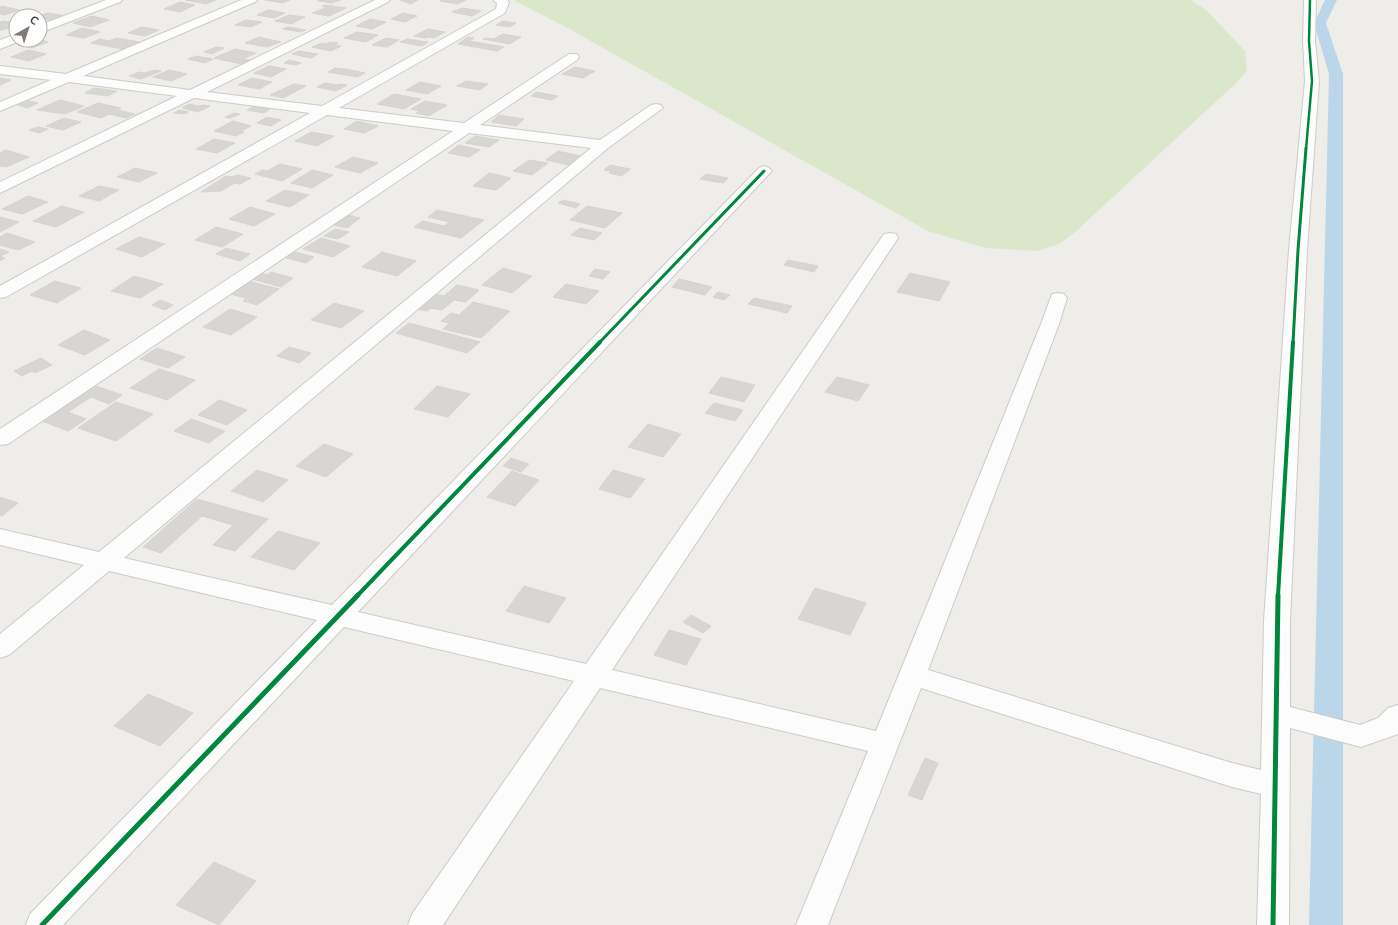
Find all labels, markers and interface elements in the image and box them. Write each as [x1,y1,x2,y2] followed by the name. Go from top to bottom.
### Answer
[8,8,48,48] north arrow
[28,12,42,28] text: С

